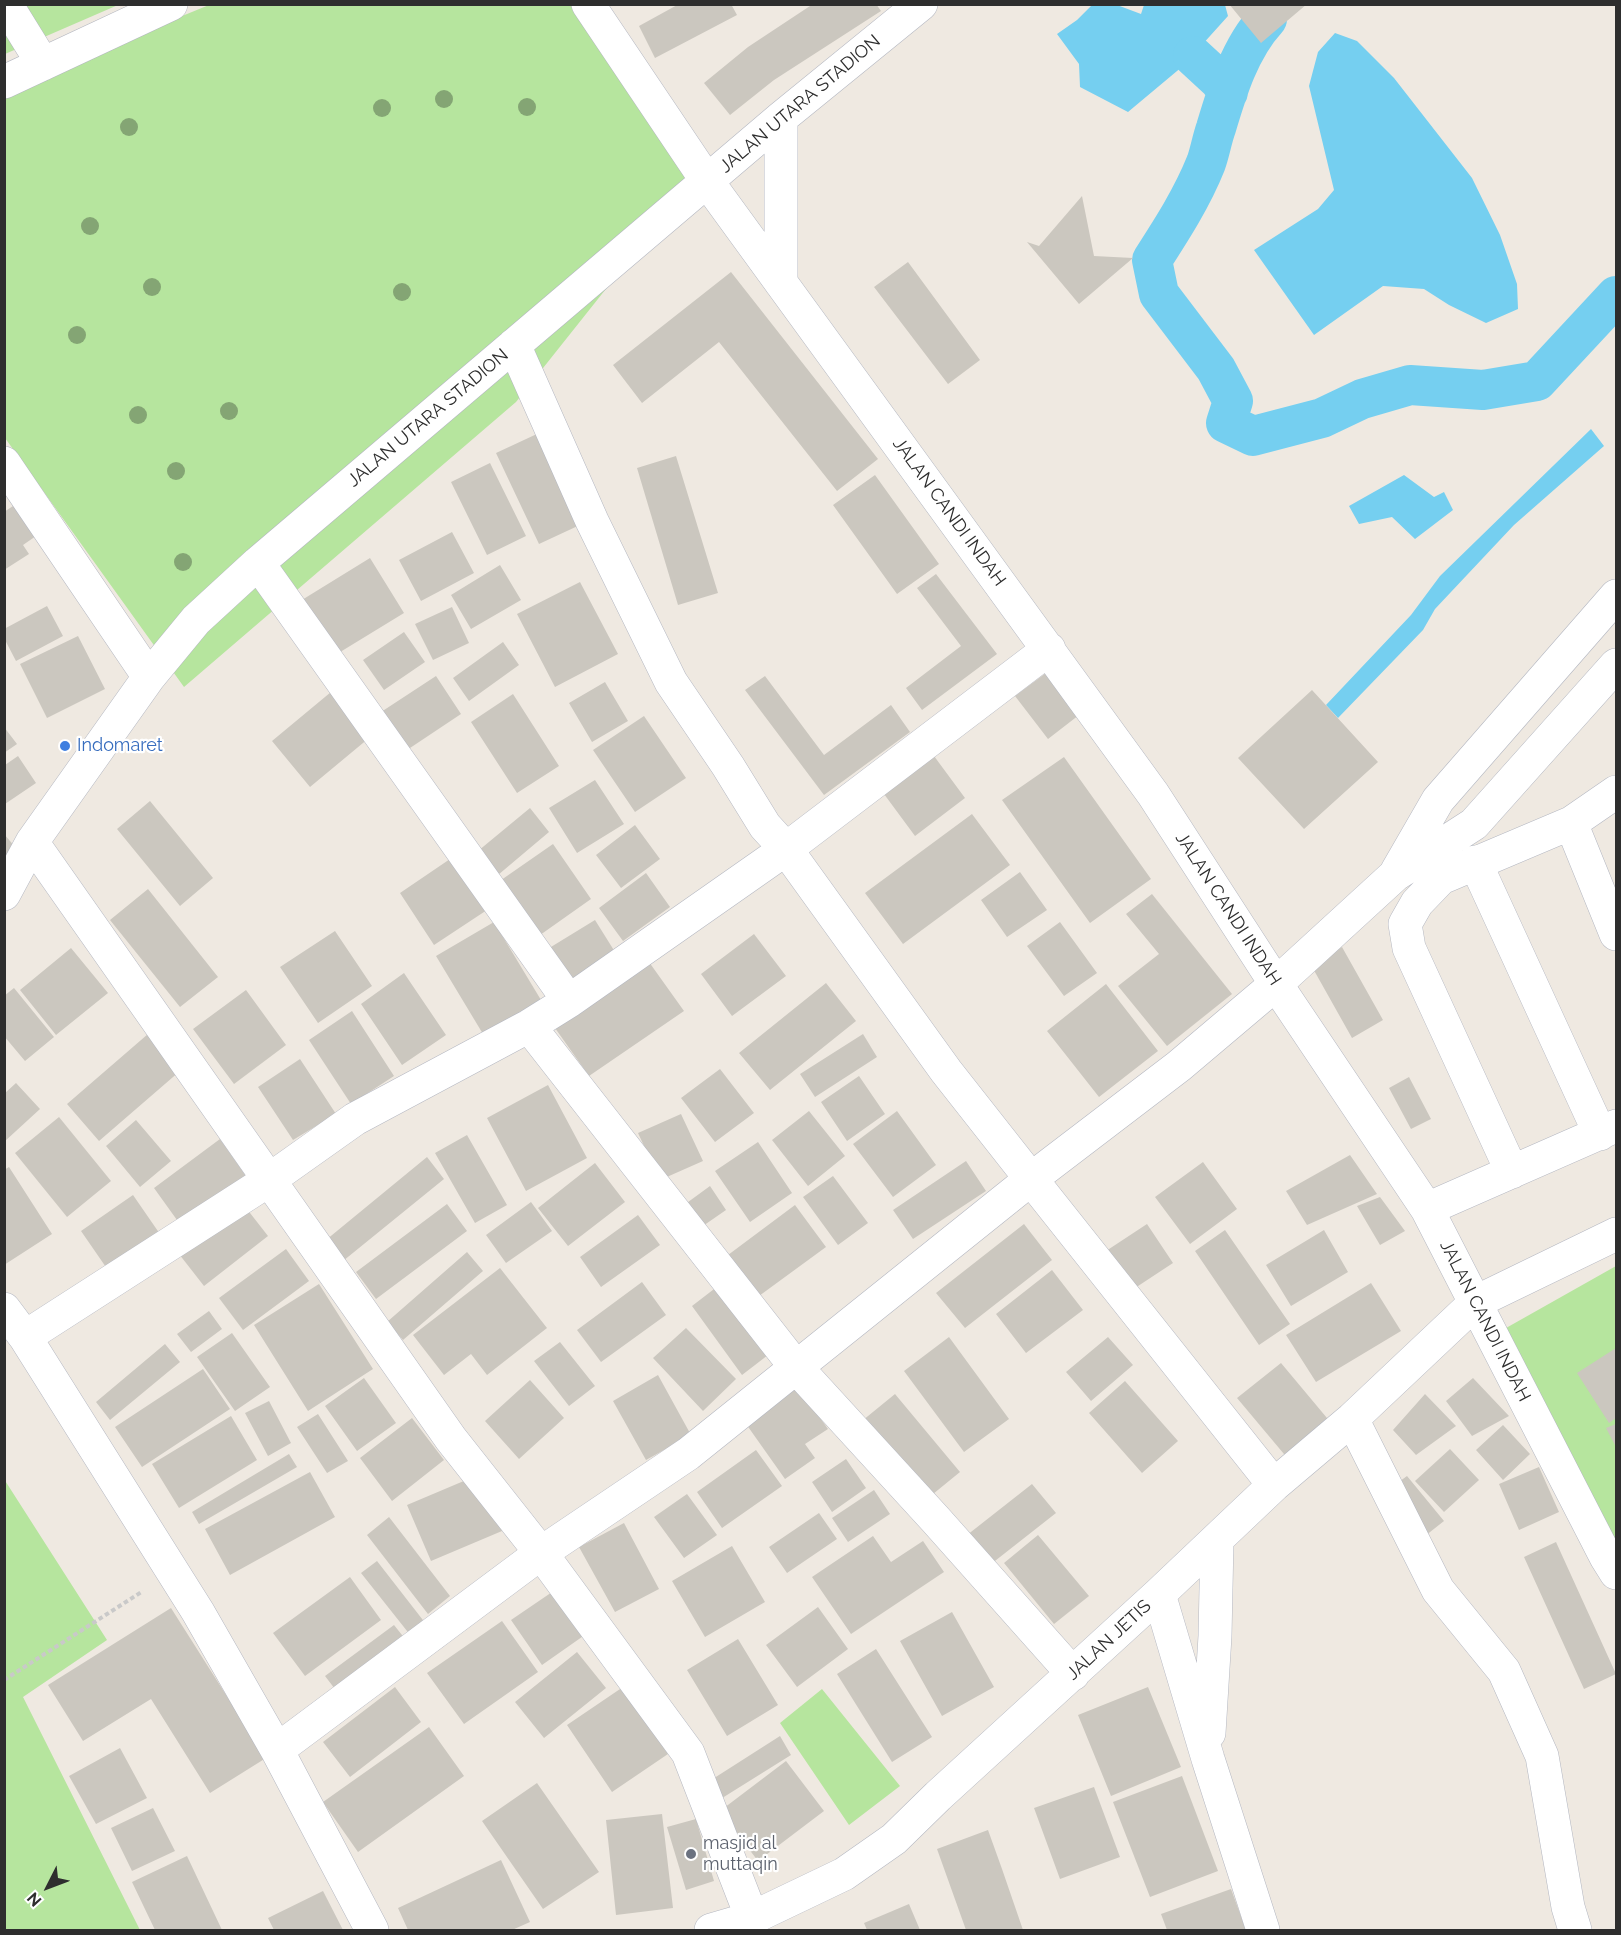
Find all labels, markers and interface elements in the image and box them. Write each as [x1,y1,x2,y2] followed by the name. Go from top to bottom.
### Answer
[715,30,885,178] street label: JALAN UTARA STADION
[343,344,513,492] street label: JALAN UTARA STADION
[888,434,1010,590] street label: JALAN CANDI INDAH
[77,735,163,757] place label: Indomaret
[58,739,72,753] marker: Indomaret
[1170,828,1286,990] street label: JALAN CANDI INDAH
[1435,1237,1535,1405] street label: JALAN CANDI INDAH
[1062,1595,1156,1685] street label: JALAN JETIS
[703,1833,778,1876] place label: masjid al muttaqin
[684,1847,698,1861] marker: masjid al muttaqin
[18,1857,78,1917] north arrow
[23,1888,45,1910] text: N

